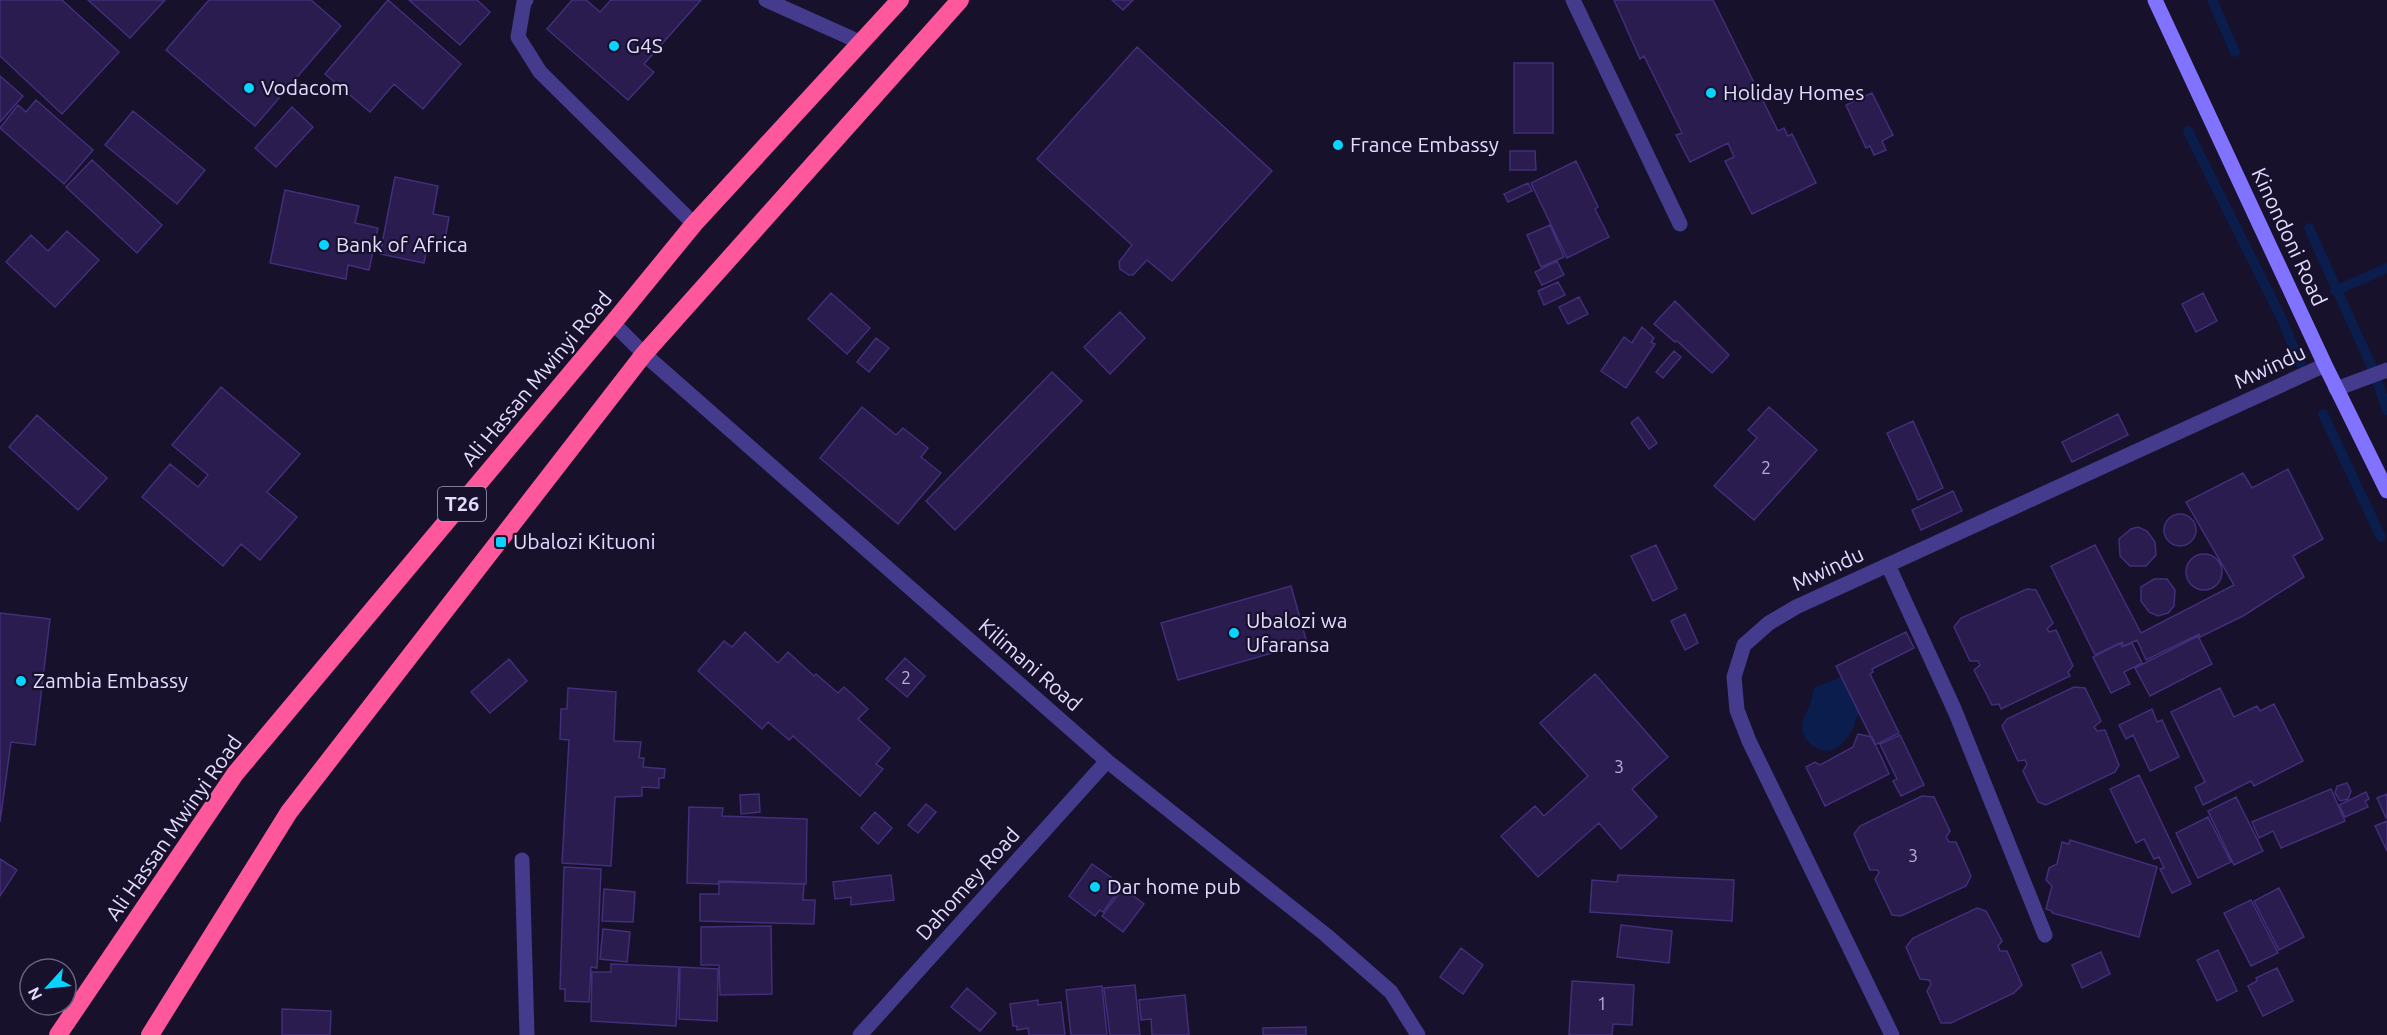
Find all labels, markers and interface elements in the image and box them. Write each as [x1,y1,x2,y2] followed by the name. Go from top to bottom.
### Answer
[626,33,663,57] place label: G4S
[607,39,621,53] marker: G4S
[261,75,349,99] place label: Vodacom
[1723,80,1864,104] place label: Holiday Homes
[242,81,256,95] marker: Vodacom
[1704,86,1718,100] marker: Holiday Homes
[1350,132,1499,156] place label: France Embassy
[1331,138,1345,152] marker: France Embassy
[2247,164,2332,309] street label: Kinondoni Road
[336,232,468,256] place label: Bank of Africa
[317,238,331,252] marker: Bank of Africa
[456,286,616,470] street label: Ali Hassan Mwinyi Road
[2230,339,2309,393] street label: Mwindu
[1761,457,1771,477] house number: 2
[438,487,486,521] road number: T26
[513,529,656,553] place label: Ubalozi Kituoni
[494,535,508,549] marker: Ubalozi Kituoni
[1788,541,1867,595] street label: Mwindu
[1246,608,1348,656] place label: Ubalozi wa Ufaransa
[974,613,1087,715] street label: Kilimani Road
[1227,626,1241,640] marker: Ubalozi wa Ufaransa
[901,667,911,687] house number: 2
[33,668,188,692] place label: Zambia Embassy
[14,674,28,688] marker: Zambia Embassy
[100,730,246,925] street label: Ali Hassan Mwinyi Road
[1614,756,1624,776] house number: 3
[911,822,1024,944] street label: Dahomey Road
[1908,845,1918,865] house number: 3
[1107,874,1241,898] place label: Dar home pub
[1088,880,1102,894] marker: Dar home pub
[18,957,78,1017] north arrow
[24,984,45,1003] text: N
[1597,993,1607,1013] house number: 1

